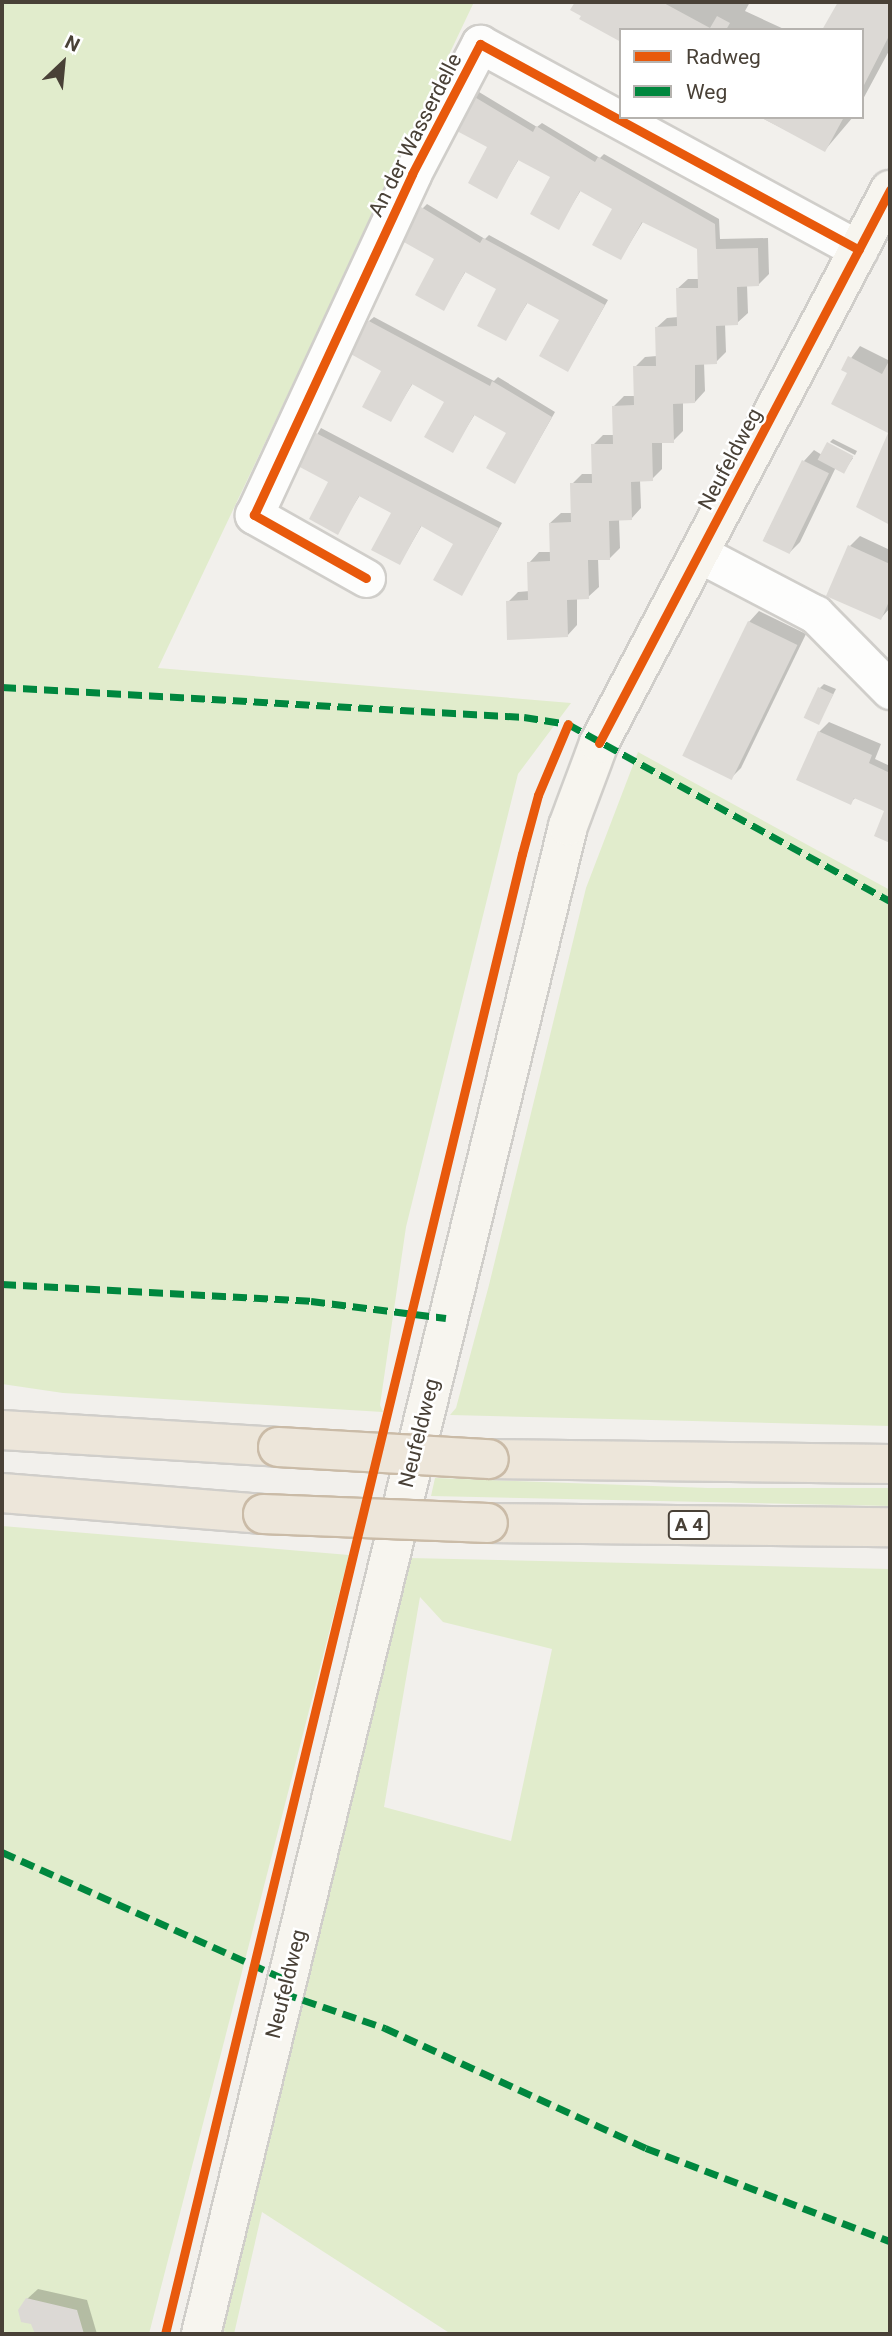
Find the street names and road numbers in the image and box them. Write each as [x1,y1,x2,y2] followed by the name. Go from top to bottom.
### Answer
[363,49,467,221] street label: An der Wasserdelle
[693,404,767,514] street label: Neufeldweg
[393,1376,445,1490] street label: Neufeldweg
[666,1510,712,1540] road number: A 4
[260,1927,312,2041] street label: Neufeldweg

